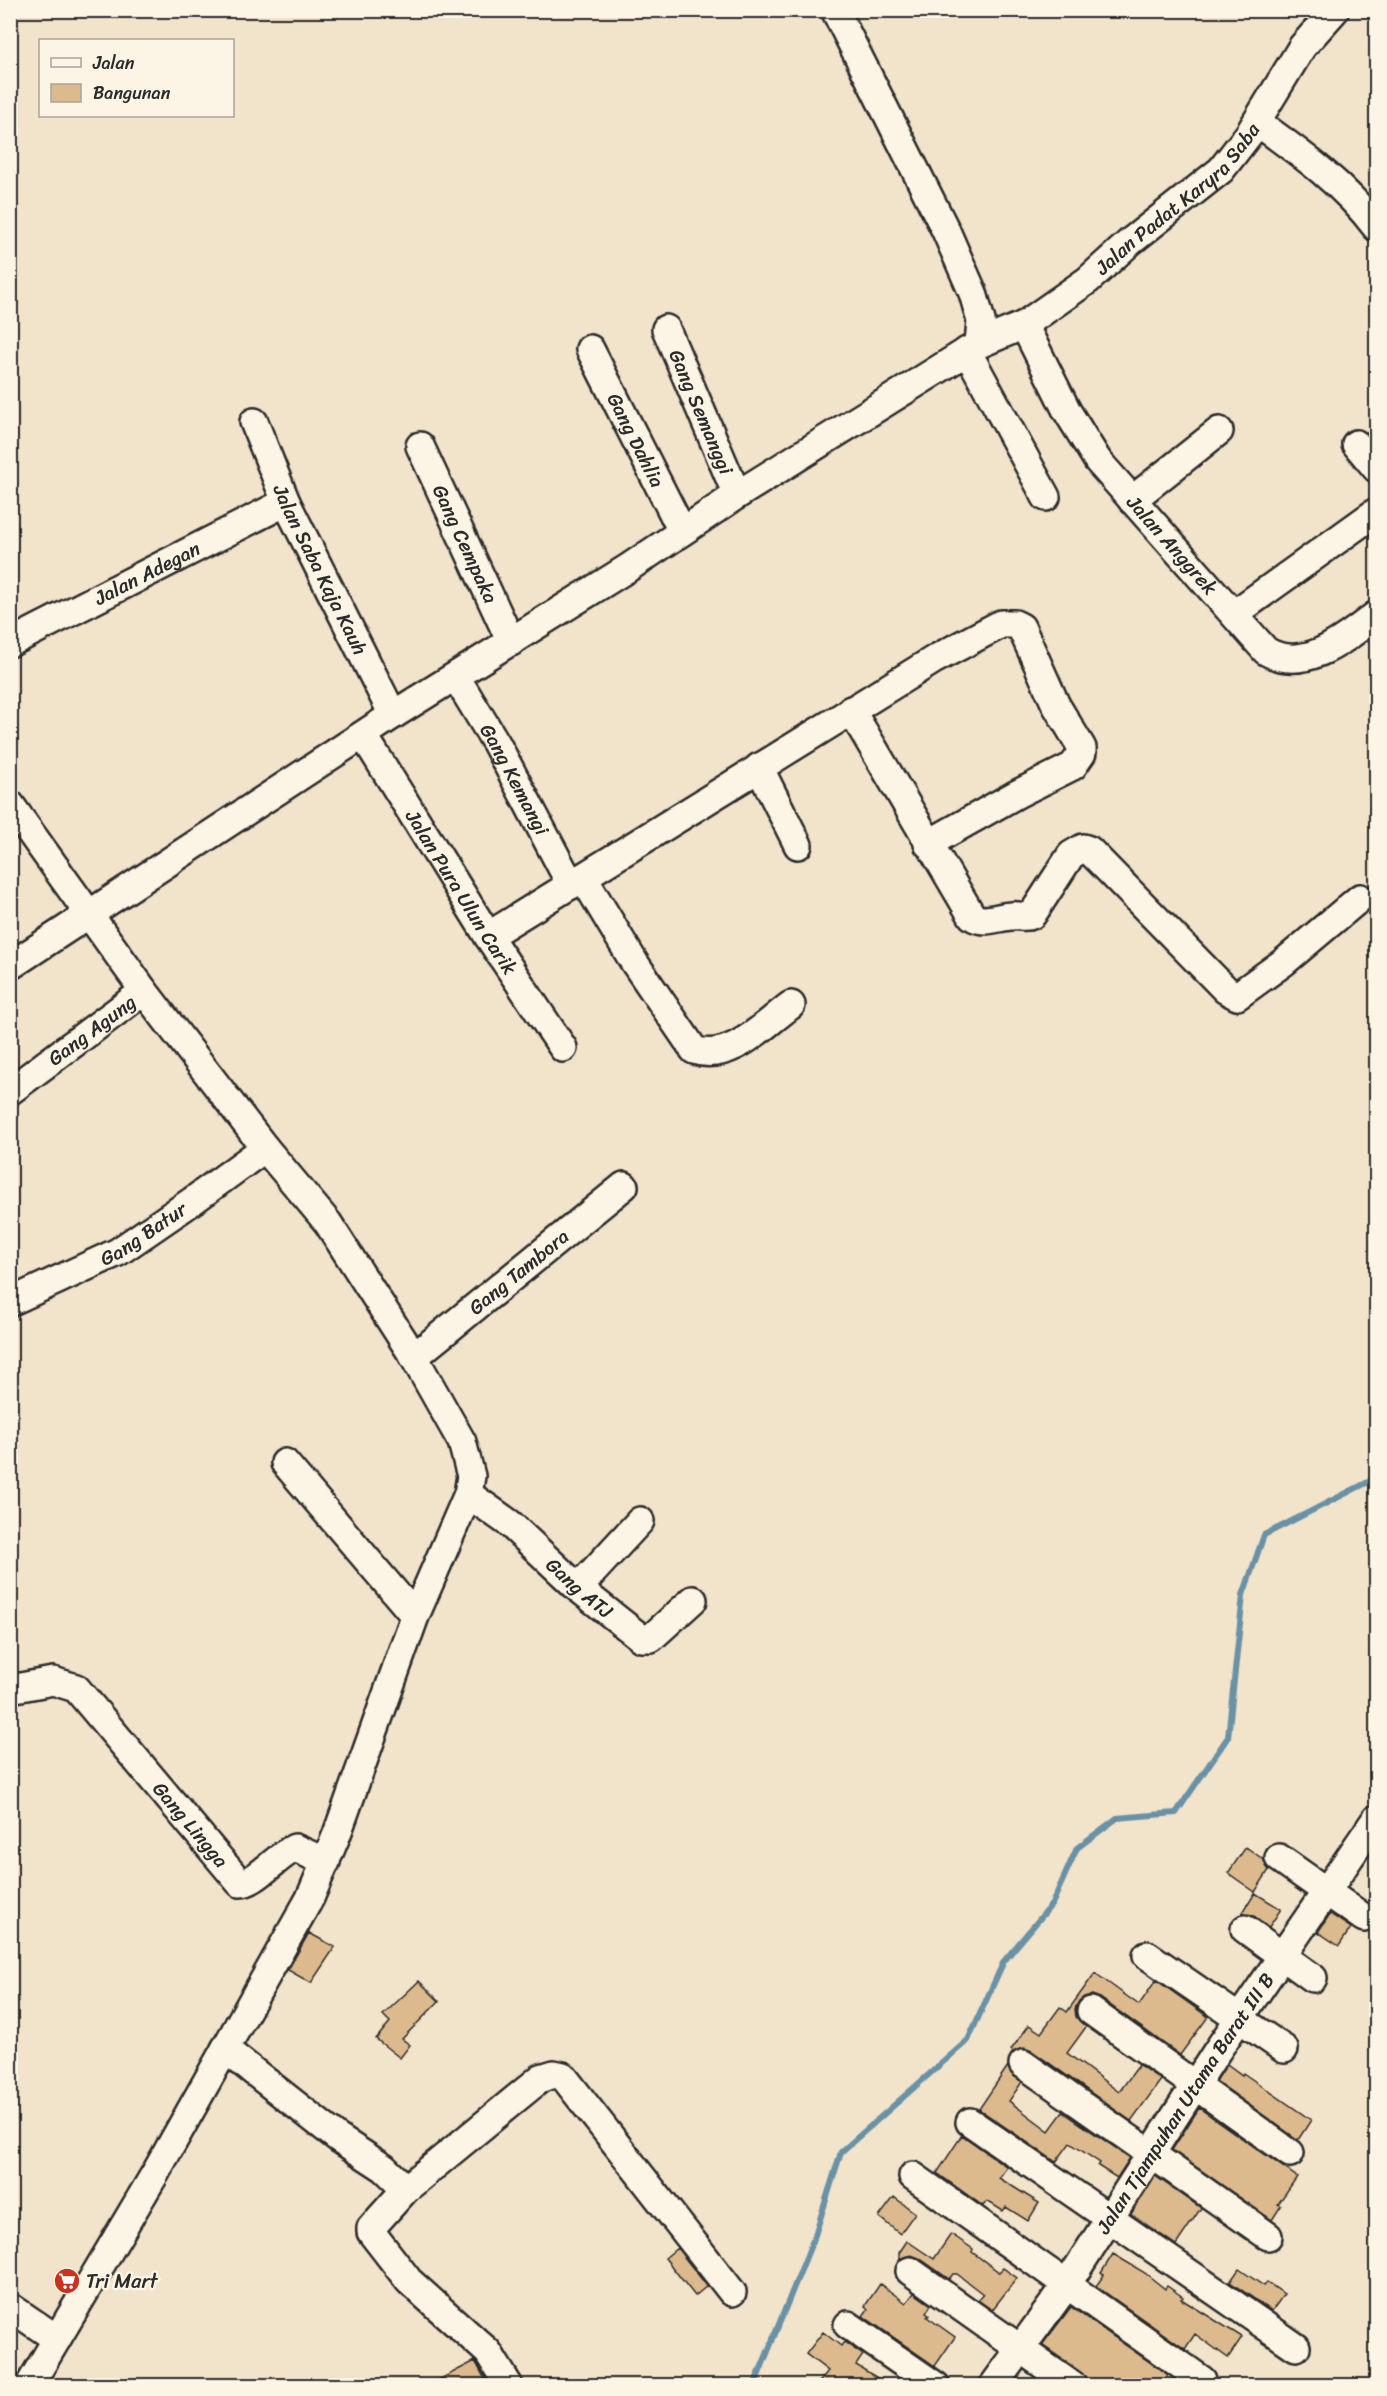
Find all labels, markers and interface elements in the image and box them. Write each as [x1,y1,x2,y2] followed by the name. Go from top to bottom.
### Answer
[39,39,234,117] legend
[92,47,135,79] text: Jalan
[93,77,171,109] text: Bangunan
[1086,115,1270,285] street label: Jalan Padat Karyra Saba
[659,344,744,482] street label: Gang Semanggi
[597,387,674,494] street label: Gang Dahlia
[262,478,377,661] street label: Jalan Saba Kaja Kauh
[422,479,508,610] street label: Gang Cempaka
[1117,486,1226,604] street label: Jalan Anggrek
[87,531,207,616] street label: Jalan Adegan
[470,717,559,843] street label: Gang Kemangi
[395,802,527,982] street label: Jalan Pura Ulun Carik
[40,985,144,1075] street label: Gang Agung
[94,1192,196,1276] street label: Gang Batur
[461,1220,577,1324] street label: Gang Tambora
[537,1549,621,1628] street label: Gang ATJ
[143,1773,237,1876] street label: Gang Lingga
[1086,1965,1284,2242] street label: Jalan Tjampuhan Utama Barat III B
[86,2264,159,2299] place label: Tri Mart
[52,2266,82,2296] supermarket icon: Tri Mart

